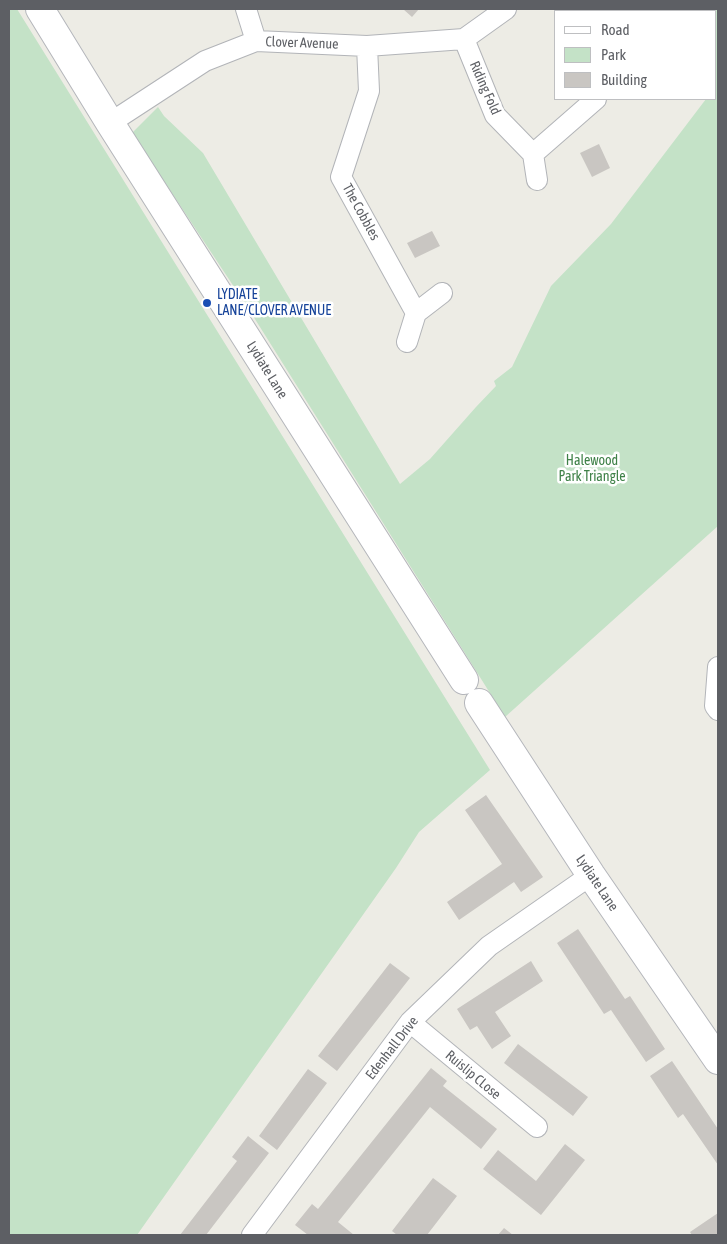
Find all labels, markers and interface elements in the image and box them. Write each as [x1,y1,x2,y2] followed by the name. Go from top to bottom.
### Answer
[554,10,717,100] legend
[601,21,630,38] text: Road
[265,33,339,53] street label: Clover Avenue
[601,46,626,63] text: Park
[466,59,504,117] street label: Riding Fold
[601,71,647,88] text: Building
[339,181,383,243] street label: The Cobbles
[217,287,331,320] place label: LYDIATE LANE/CLOVER AVENUE
[201,297,213,309] marker: LYDIATE LANE/CLOVER AVENUE
[243,338,291,402] street label: Lydiate Lane
[558,453,626,486] park label: Halewood Park Triangle
[572,852,622,914] street label: Lydiate Lane
[362,1013,422,1083] street label: Edenhall Drive
[442,1047,504,1103] street label: Ruislip CLose

